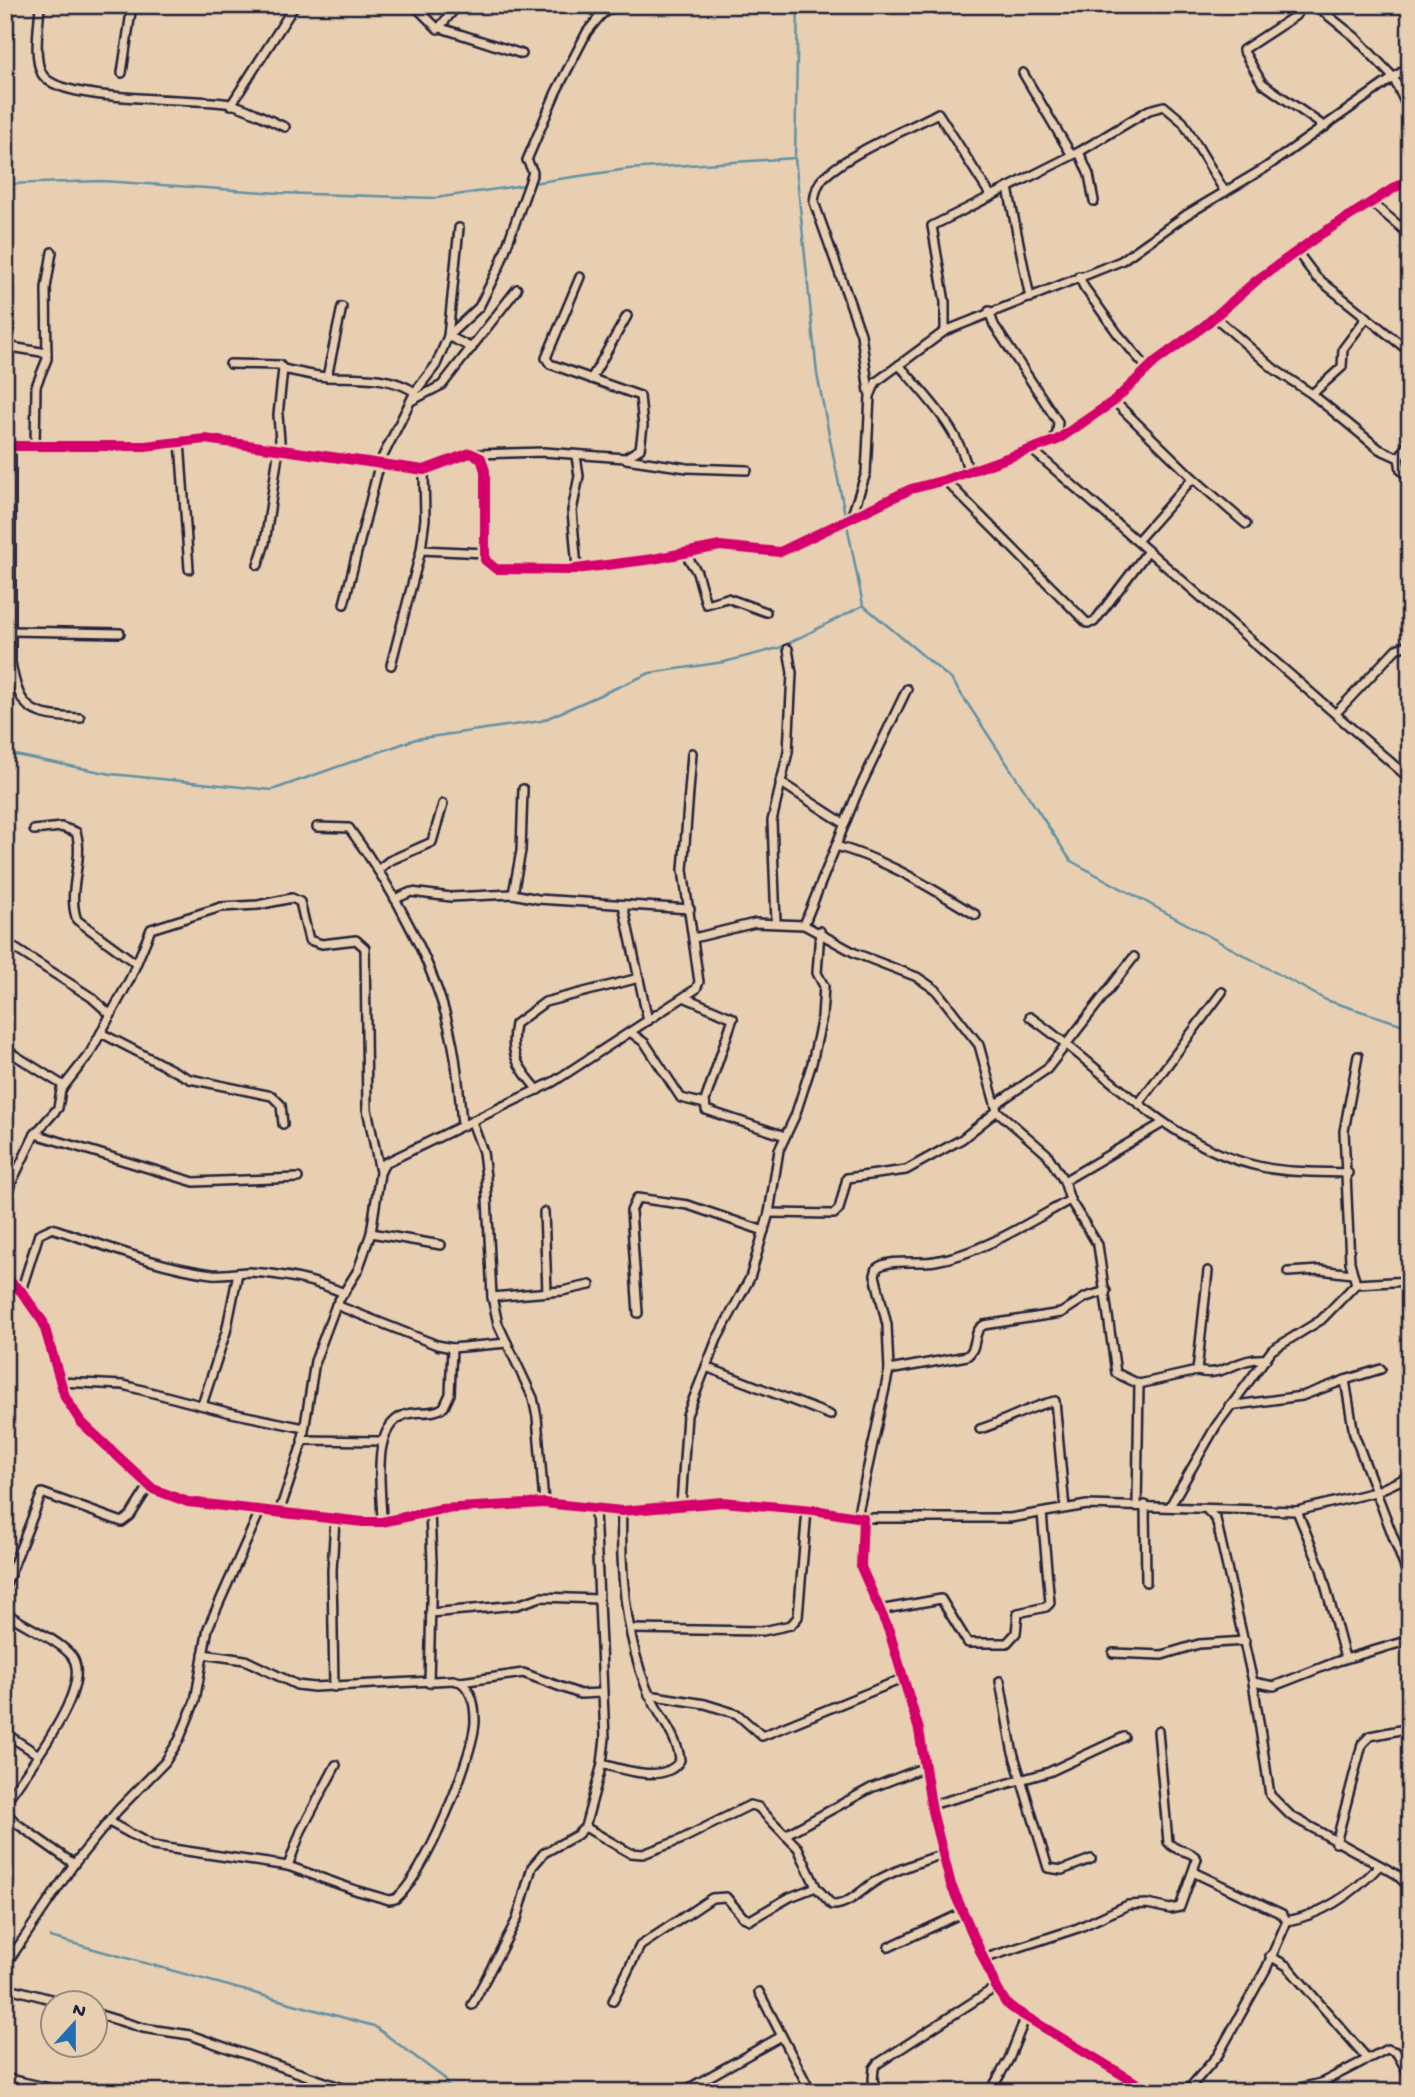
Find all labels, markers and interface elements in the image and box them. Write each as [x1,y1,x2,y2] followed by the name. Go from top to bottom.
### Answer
[38,1988,108,2058] north arrow
[69,1998,89,2024] text: N

